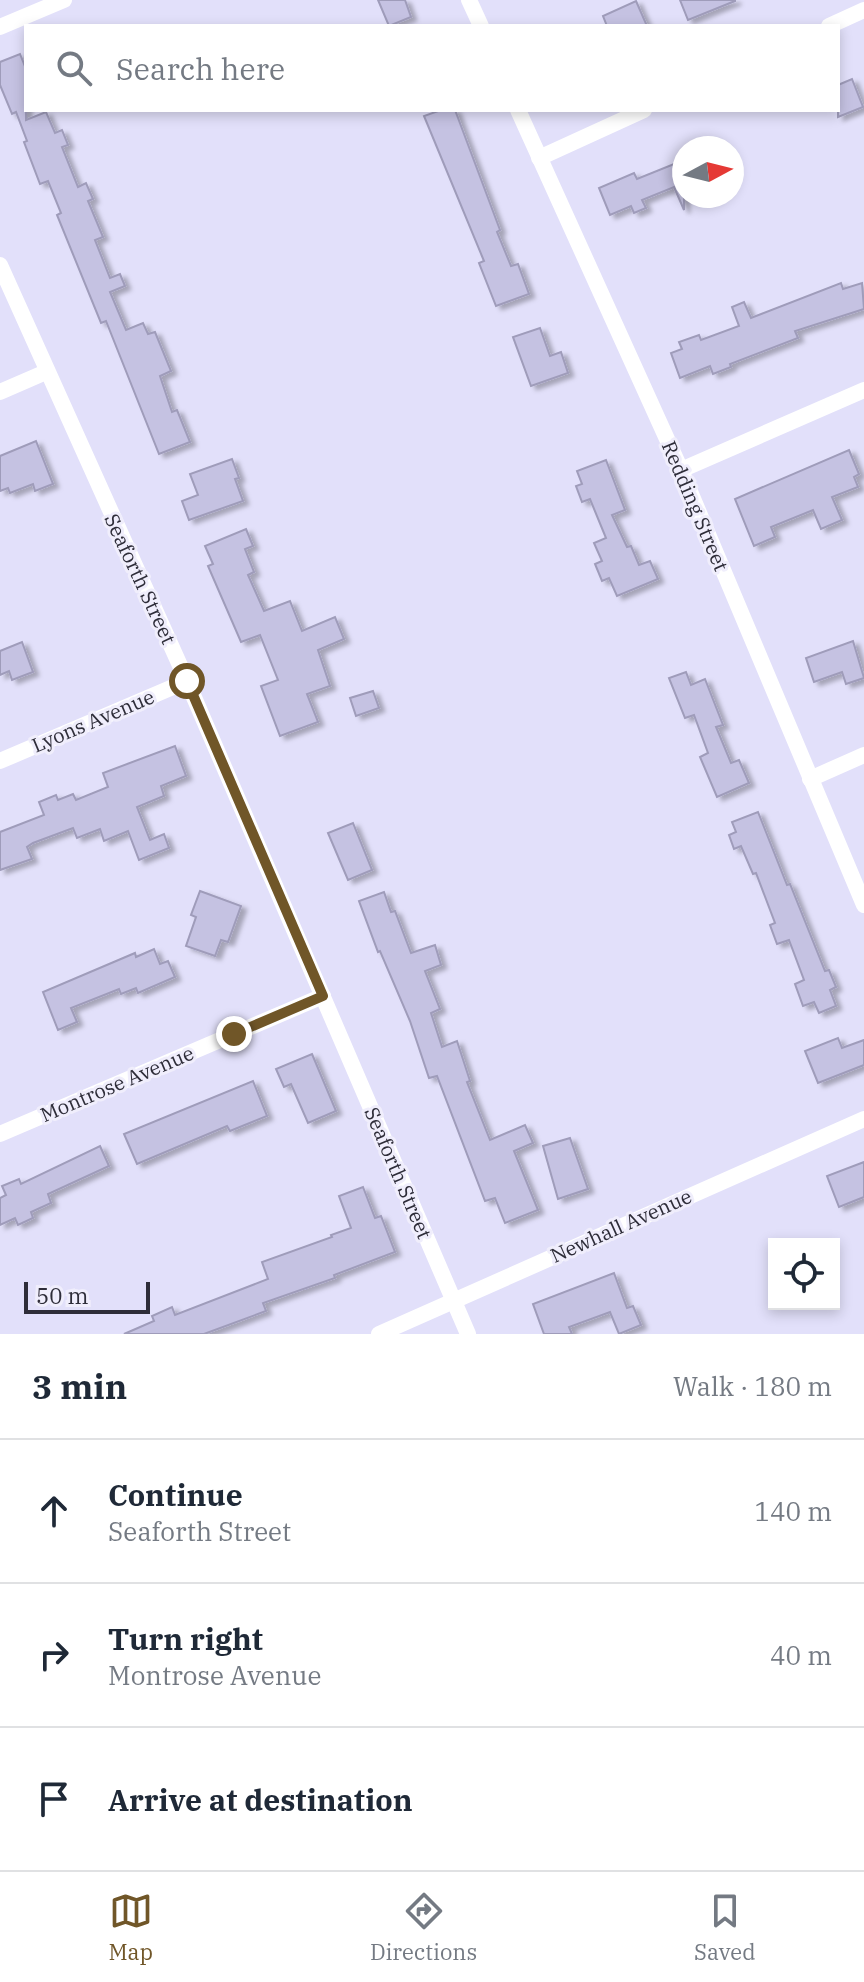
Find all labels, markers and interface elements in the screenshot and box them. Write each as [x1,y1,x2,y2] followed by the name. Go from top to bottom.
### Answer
[24,24,840,112] search box
[52,46,96,90] icon: search
[116,49,285,88] text: Search here
[672,136,744,208] north arrow
[656,436,735,575] street label: Redding Street
[98,509,182,648] street label: Seaforth Street
[169,663,205,699] route start
[27,683,158,758] street label: Lyons Avenue
[216,1016,252,1052] route end
[36,1039,198,1128] street label: Montrose Avenue
[359,1103,438,1243] street label: Seaforth Street
[546,1182,696,1269] street label: Newhall Avenue
[768,1238,840,1310] map controls
[768,1238,840,1310] button: locate
[24,1278,150,1314] scale bar
[36,1281,88,1310] text: 50 m
[32,1364,127,1408] text: 3 min
[673,1369,832,1403] text: Walk · 180 m
[108,1475,243,1514] text: Continue
[32,1489,76,1533] icon: ahead
[754,1494,832,1528] text: 140 m
[108,1514,291,1548] text: Seaforth Street
[108,1619,263,1658] text: Turn right
[32,1633,76,1677] icon: right
[770,1638,832,1672] text: 40 m
[108,1658,321,1692] text: Montrose Avenue
[32,1777,76,1821] icon: arrive
[108,1780,413,1819] text: Arrive at destination
[108,1889,153,1966] tab: Map
[370,1889,477,1966] tab: Directions
[694,1889,756,1966] tab: Saved

